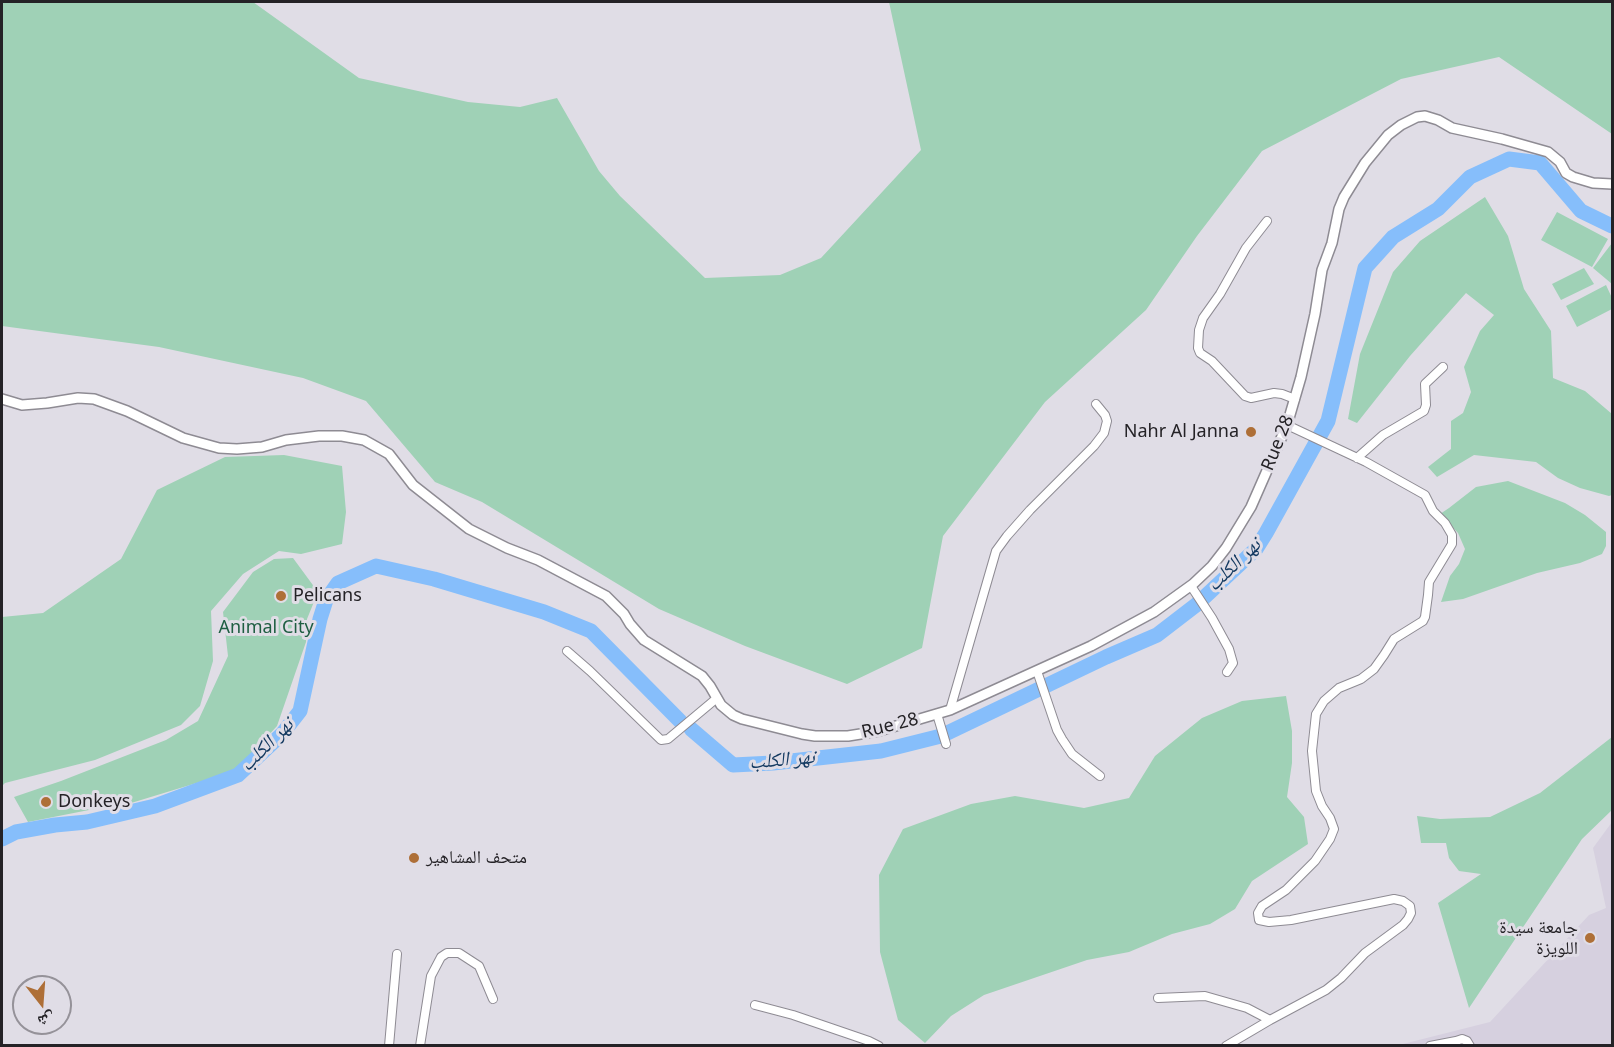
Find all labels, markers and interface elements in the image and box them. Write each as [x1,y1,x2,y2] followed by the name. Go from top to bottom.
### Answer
[1257,412,1299,474] street label: Rue 28
[1124,421,1239,443] place label: Nahr Al Janna
[1244,425,1258,439] marker: Nahr Al Janna
[1202,534,1266,596] water label: نهر الكلب
[293,585,362,607] place label: Pelicans
[274,589,288,603] marker: Pelicans
[218,617,314,639] park label: Animal City
[859,709,921,743] street label: Rue 28
[235,713,299,777] water label: نهر الكلب
[748,745,816,775] water label: نهر الكلب
[58,791,130,813] place label: Donkeys
[39,795,53,809] marker: Donkeys
[426,847,527,869] place label: متحف المشاهير
[407,851,421,865] marker: متحف المشاهير
[1499,917,1578,960] place label: جامعة سيدة اللويزة
[1583,931,1597,945] marker: جامعة سيدة اللويزة
[12,975,72,1035] north arrow
[35,1007,58,1033] text: ش

